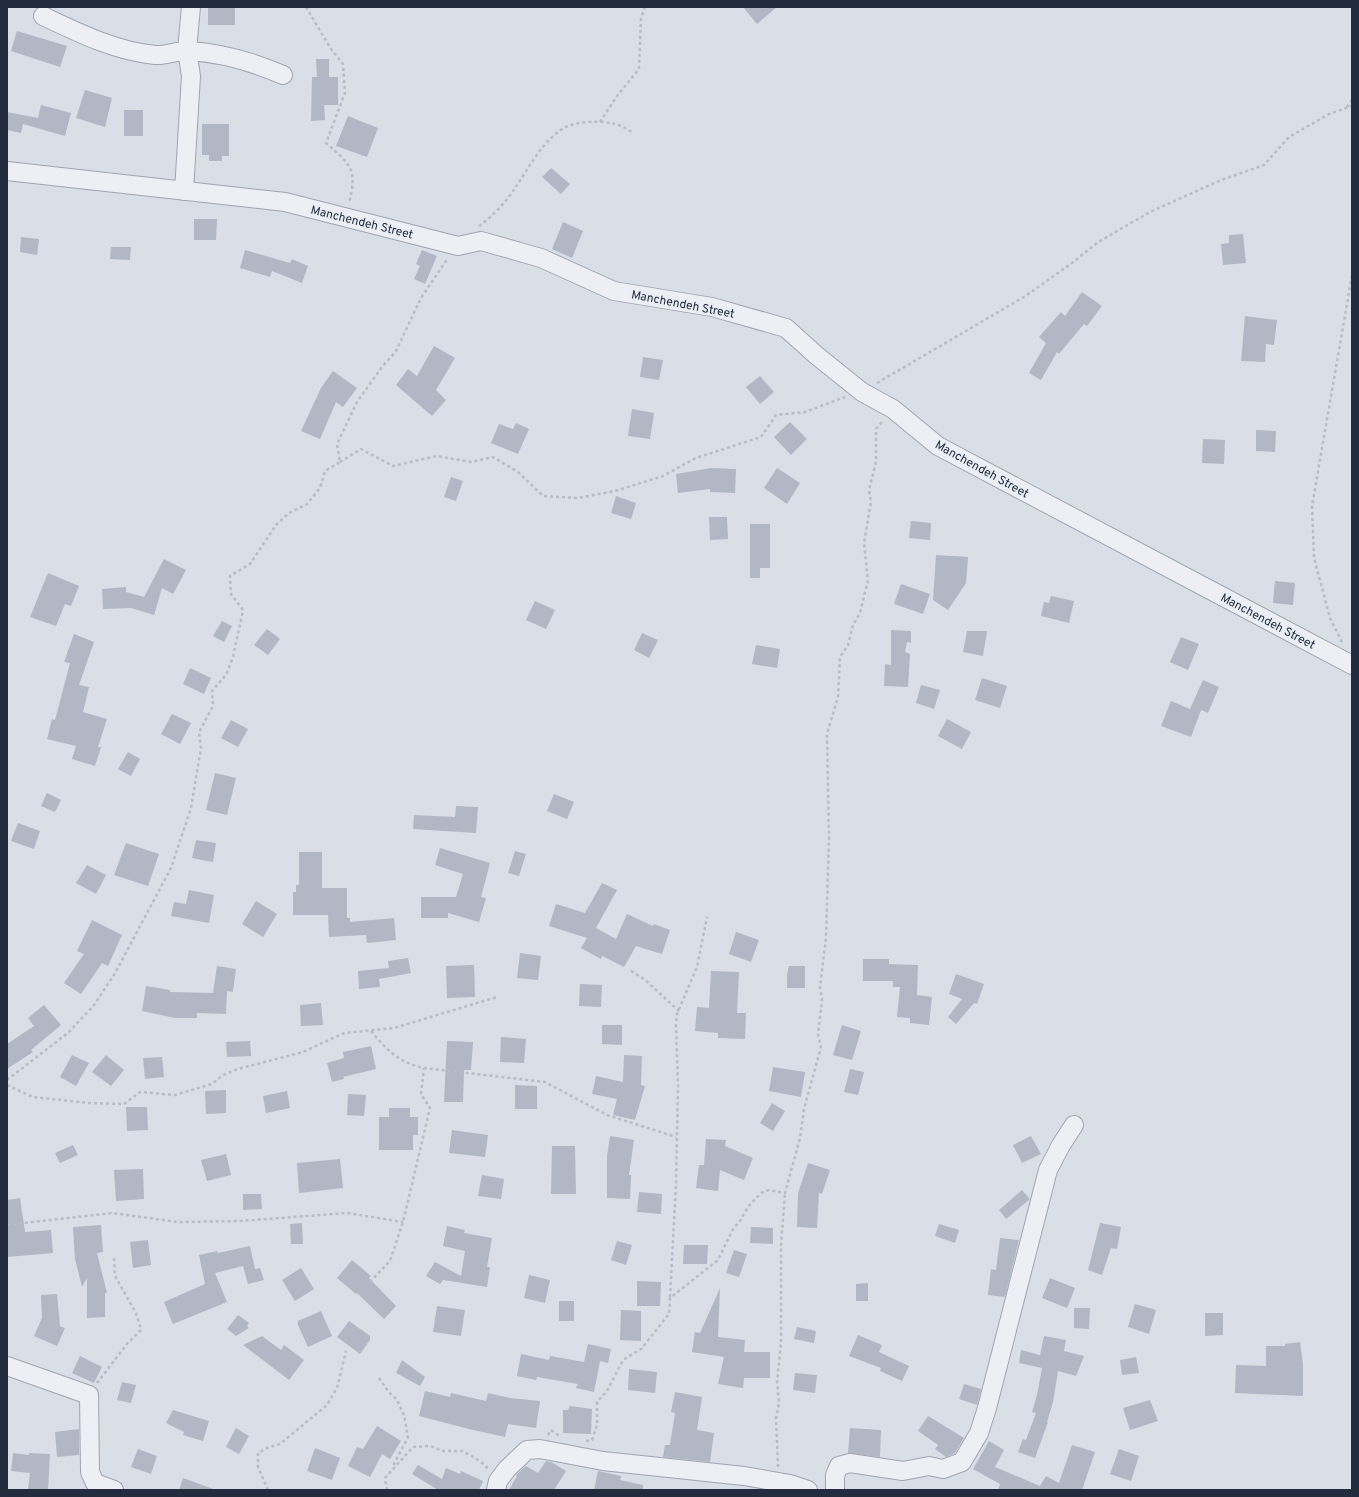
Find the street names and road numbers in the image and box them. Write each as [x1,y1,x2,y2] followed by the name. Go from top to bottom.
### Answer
[309,203,415,243] street label: Manchendeh Street
[630,287,736,323] street label: Manchendeh Street
[932,437,1031,502] street label: Manchendeh Street
[1217,590,1318,654] street label: Manchendeh Street

